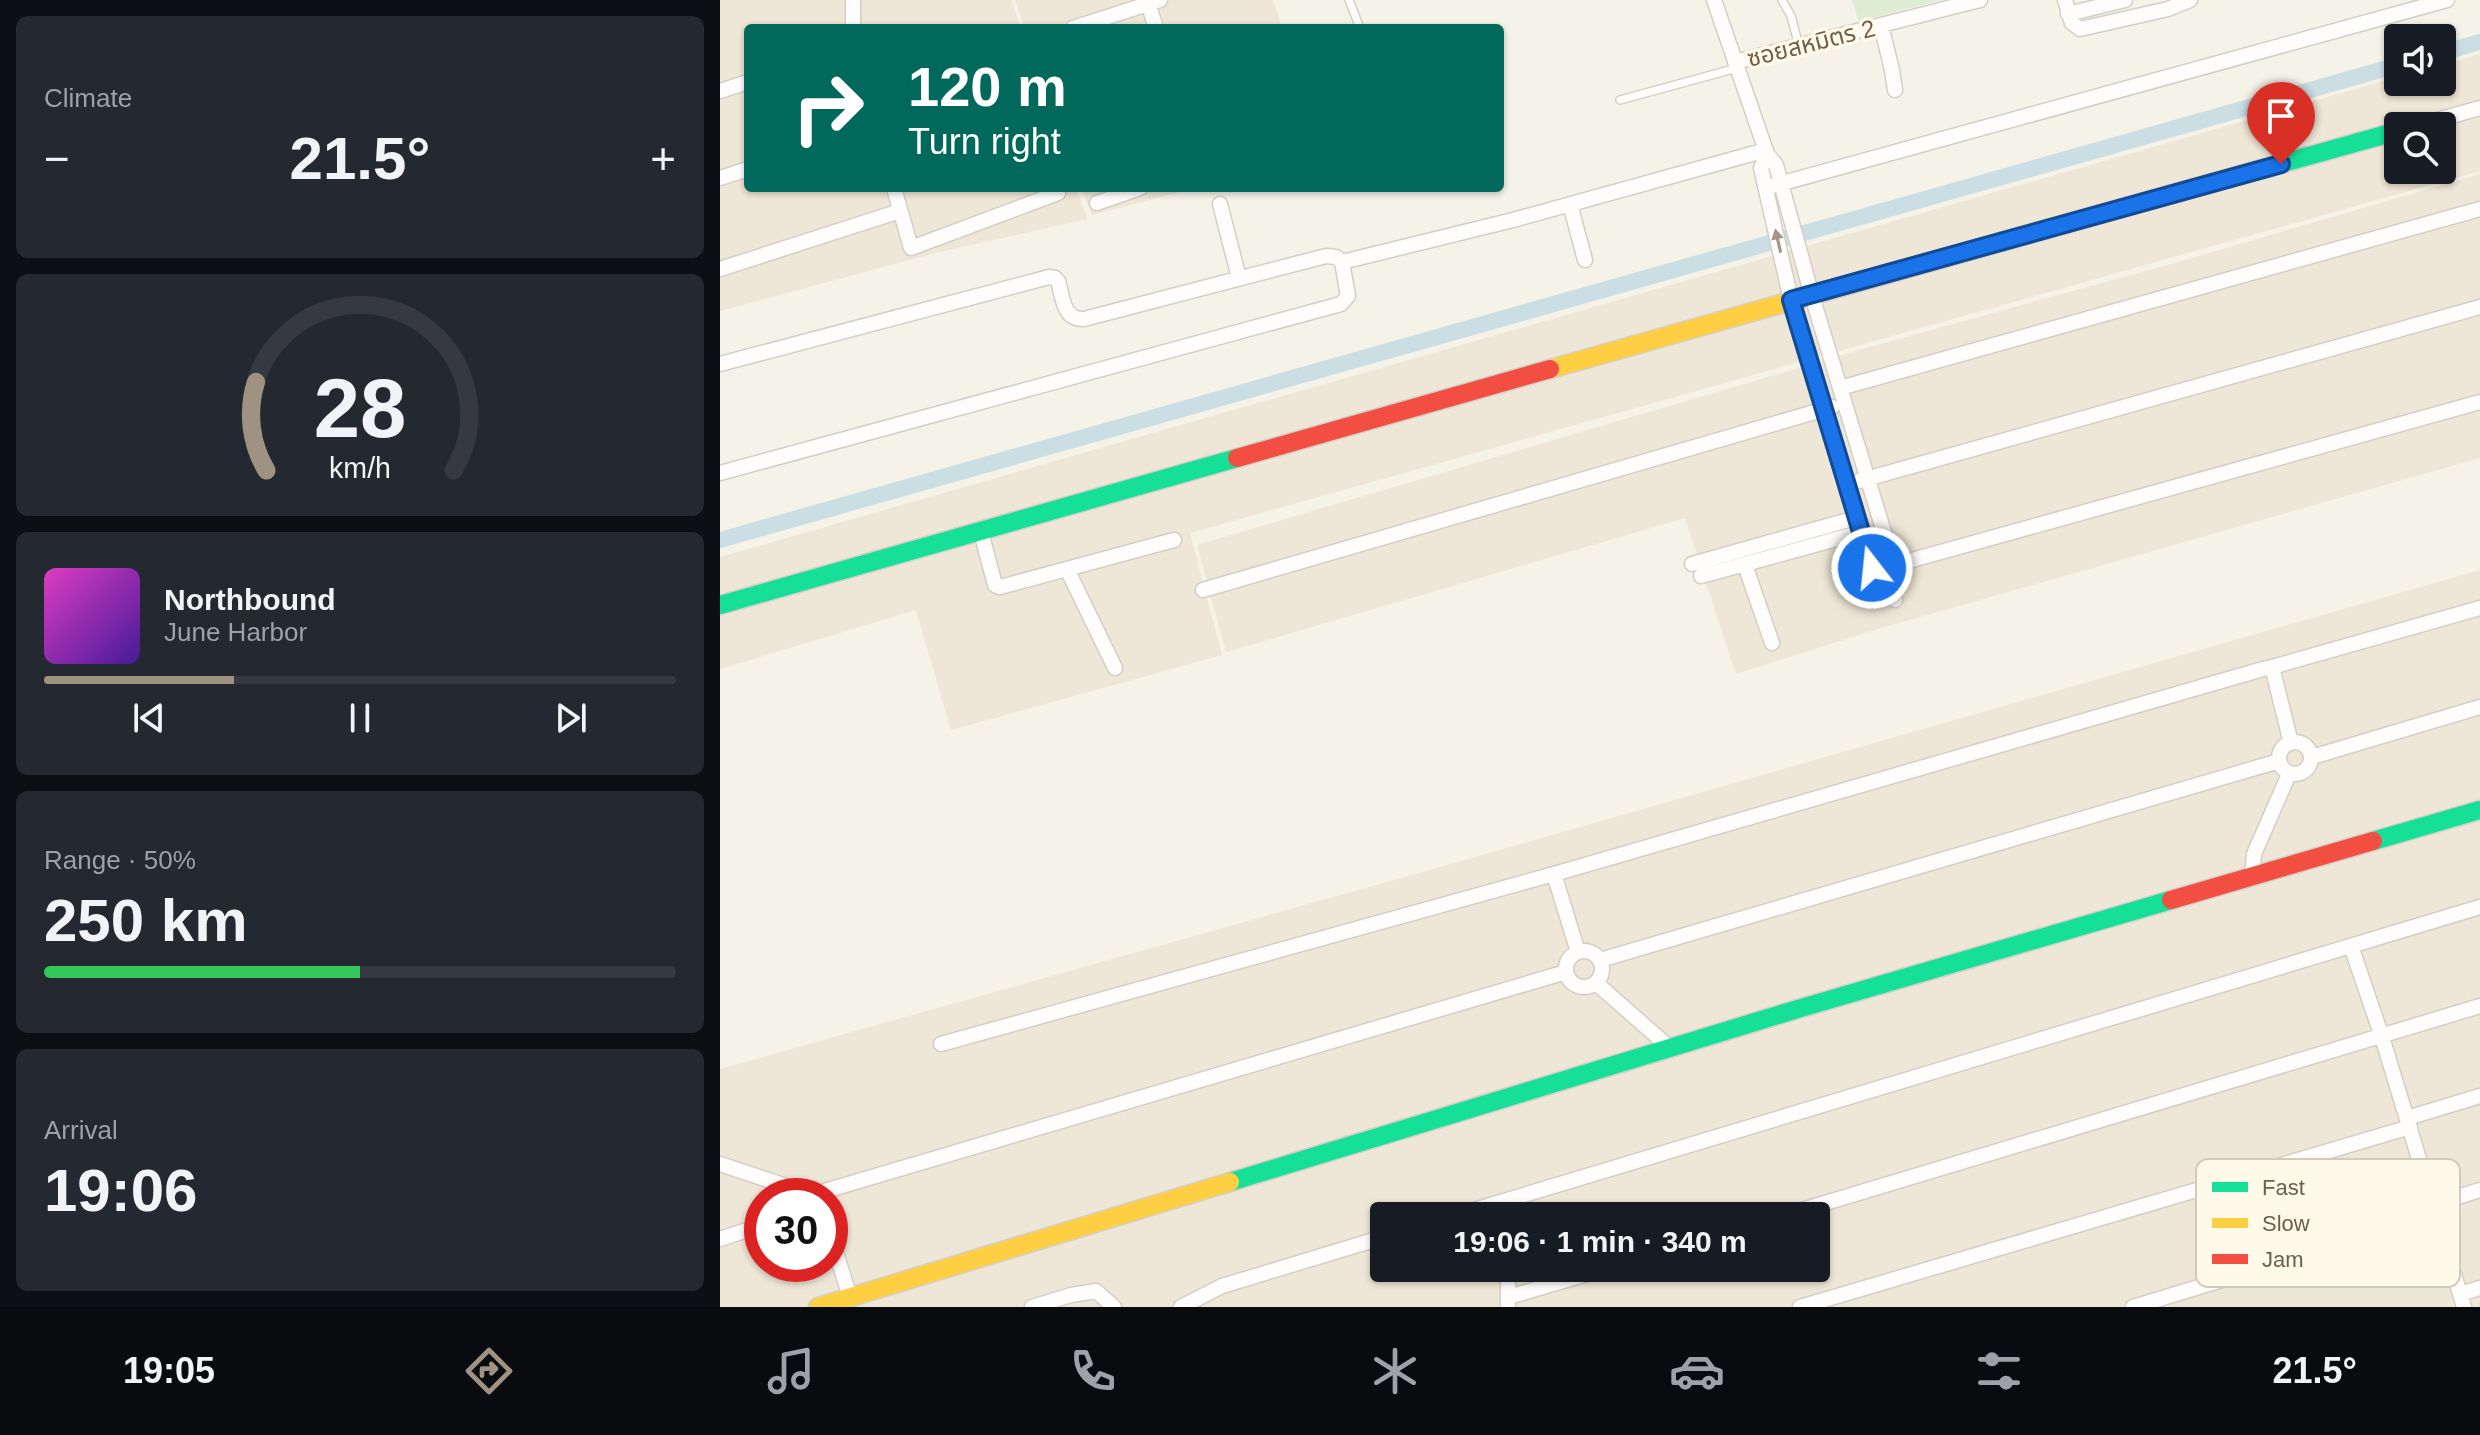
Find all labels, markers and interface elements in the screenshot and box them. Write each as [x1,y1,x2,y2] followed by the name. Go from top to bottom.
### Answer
[1744,14,1878,72] street label: ซอยสหมิตร 2
[2384,24,2456,184] map controls
[2384,24,2456,96] button: sound
[908,55,1067,118] text: 120 m
[776,56,880,160] icon: right
[2247,82,2315,164] pin
[44,83,132,113] text: Climate
[2259,94,2303,138] icon: arrive
[2384,112,2456,184] button: search
[908,121,1061,162] text: Turn right
[290,125,430,192] text: 21.5°
[44,134,70,183] text: −
[650,134,676,183] text: +
[1771,228,1784,253] one-way arrow
[314,362,406,455] text: 28
[329,452,391,484] text: km/h
[1830,526,1914,610] position arrow
[164,583,336,616] text: Northbound
[164,617,307,647] text: June Harbor
[127,696,171,740] icon: previous
[338,696,382,740] icon: pause
[549,696,593,740] icon: next
[44,845,196,875] text: Range · 50%
[44,887,248,954] text: 250 km
[44,1115,118,1145] text: Arrival
[44,1157,197,1224] text: 19:06
[2196,1159,2460,1287] legend
[2262,1175,2305,1200] text: Fast
[744,1178,848,1282] speed limit sign: 30
[2262,1211,2310,1236] text: Slow
[1453,1225,1747,1258] text: 19:06 · 1 min · 340 m
[2262,1247,2304,1272] text: Jam
[461,1343,517,1399] icon: directions
[763,1343,819,1399] icon: music
[1065,1343,1121,1399] icon: phone
[1367,1343,1423,1399] icon: climate
[1669,1343,1725,1399] icon: car
[1971,1343,2027,1399] icon: filters
[123,1350,215,1391] text: 19:05
[2272,1350,2357,1391] text: 21.5°

